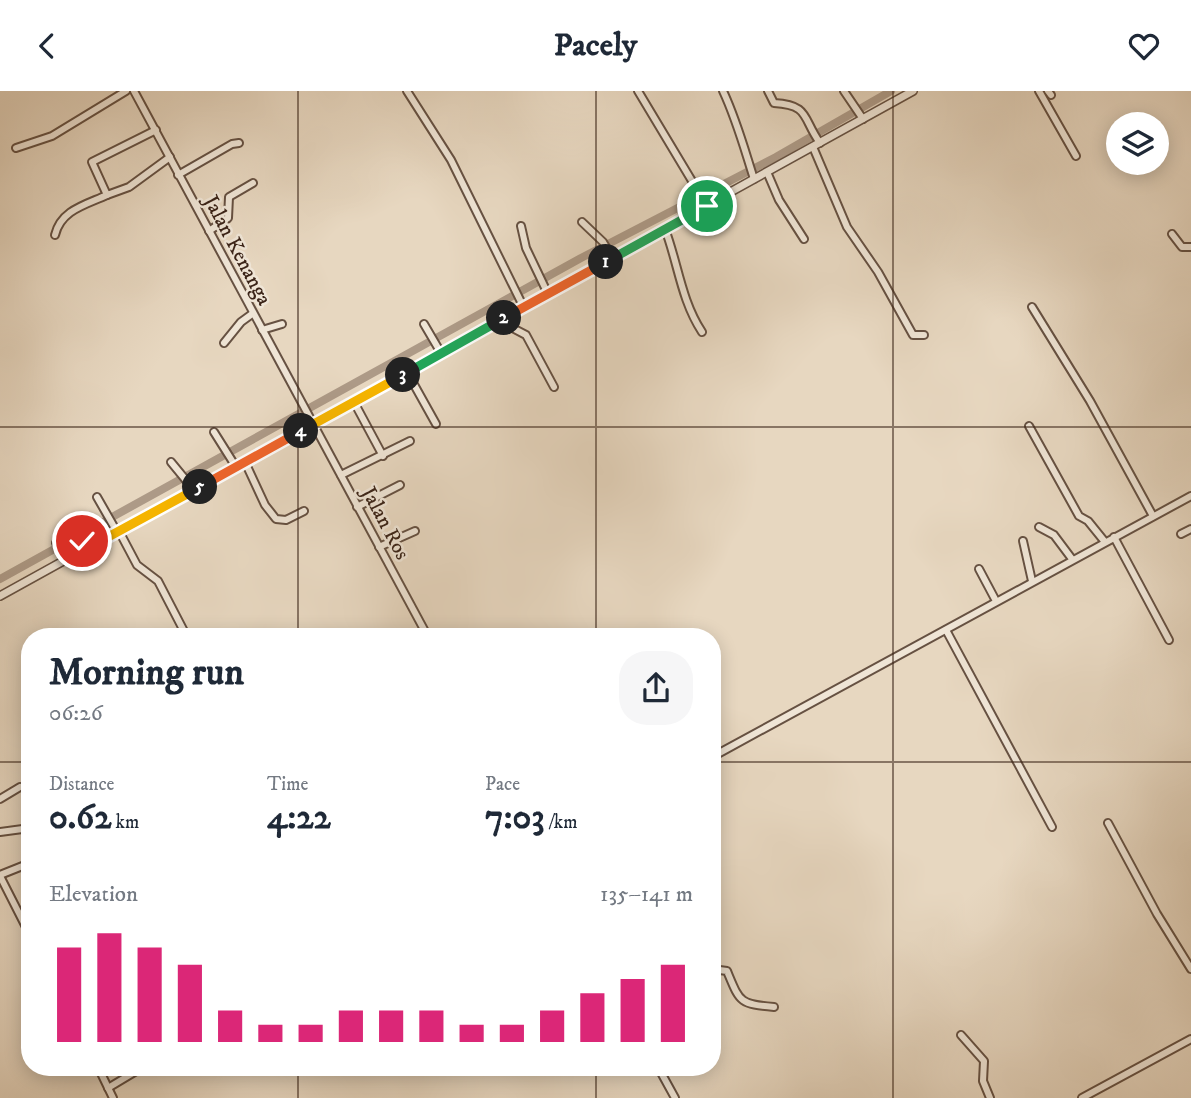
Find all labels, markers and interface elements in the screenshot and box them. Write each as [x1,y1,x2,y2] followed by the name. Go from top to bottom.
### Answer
[554,26,637,66] text: Pacely
[28,27,66,65] icon: back
[1125,27,1163,65] icon: heart
[1106,112,1169,175] map controls
[1106,112,1169,175] button: layers
[677,176,737,236] pin
[688,187,726,225] icon: arrive
[196,189,277,310] street label: Jalan Kenanga
[588,245,624,279] pin: 1
[602,250,609,273] text: 1
[486,301,522,335] pin: 2
[499,306,508,329] text: 2
[386,357,420,393] pin: 3
[399,363,406,386] text: 3
[284,413,318,449] pin: 4
[295,419,306,442] text: 4
[182,469,218,505] pin: 5
[195,475,204,498] text: 5
[354,481,415,564] street label: Jalan Ros
[52,511,112,571] pin
[63,522,101,560] icon: check
[49,649,244,697] text: Morning run
[619,651,693,725] button: share
[49,699,103,728] text: 06:26
[49,773,114,796] text: Distance
[267,773,308,796] text: Time
[485,773,520,796] text: Pace
[49,796,112,840] text: 0.62
[267,796,331,840] text: 4:22
[485,796,544,840] text: 7:03
[112,811,139,834] text: km
[544,811,577,834] text: /km
[49,880,138,909] text: Elevation
[600,880,693,909] text: 135–141 m

